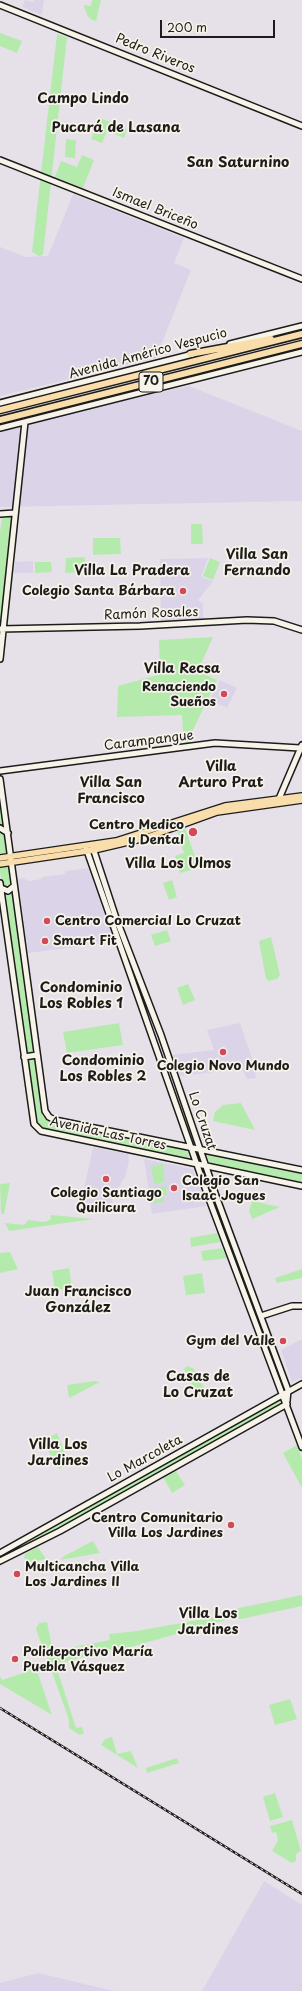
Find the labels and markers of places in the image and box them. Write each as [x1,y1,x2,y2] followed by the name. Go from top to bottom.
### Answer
[22,583,175,599] place label: Colegio Santa Bárbara
[178,586,188,596] marker: Colegio Santa Bárbara
[142,679,216,710] place label: Renaciendo Sueños
[219,689,229,699] marker: Renaciendo Sueños
[89,817,184,848] place label: Centro Medico y Dental
[187,826,199,838] marker: Centro Medico y Dental
[55,913,241,929] place label: Centro Comercial Lo Cruzat
[42,916,52,926] marker: Centro Comercial Lo Cruzat
[53,933,117,949] place label: Smart Fit
[40,936,50,946] marker: Smart Fit
[218,1047,228,1057] marker: Colegio Novo Mundo
[157,1058,289,1074] place label: Colegio Novo Mundo
[182,1173,265,1204] place label: Colegio San Isaac Jogues
[101,1174,111,1184] marker: Colegio Santiago Quilicura
[169,1183,179,1193] marker: Colegio San Isaac Jogues
[50,1185,162,1216] place label: Colegio Santiago Quilicura
[186,1333,275,1349] place label: Gym del Valle
[278,1336,288,1346] marker: Gym del Valle
[91,1510,223,1541] place label: Centro Comunitario Villa Los Jardines
[226,1520,236,1530] marker: Centro Comunitario Villa Los Jardines
[25,1559,139,1590] place label: Multicancha Villa Los Jardines II
[12,1569,22,1579] marker: Multicancha Villa Los Jardines II
[23,1644,153,1675] place label: Polideportivo María Puebla Vásquez
[10,1654,20,1664] marker: Polideportivo María Puebla Vásquez

